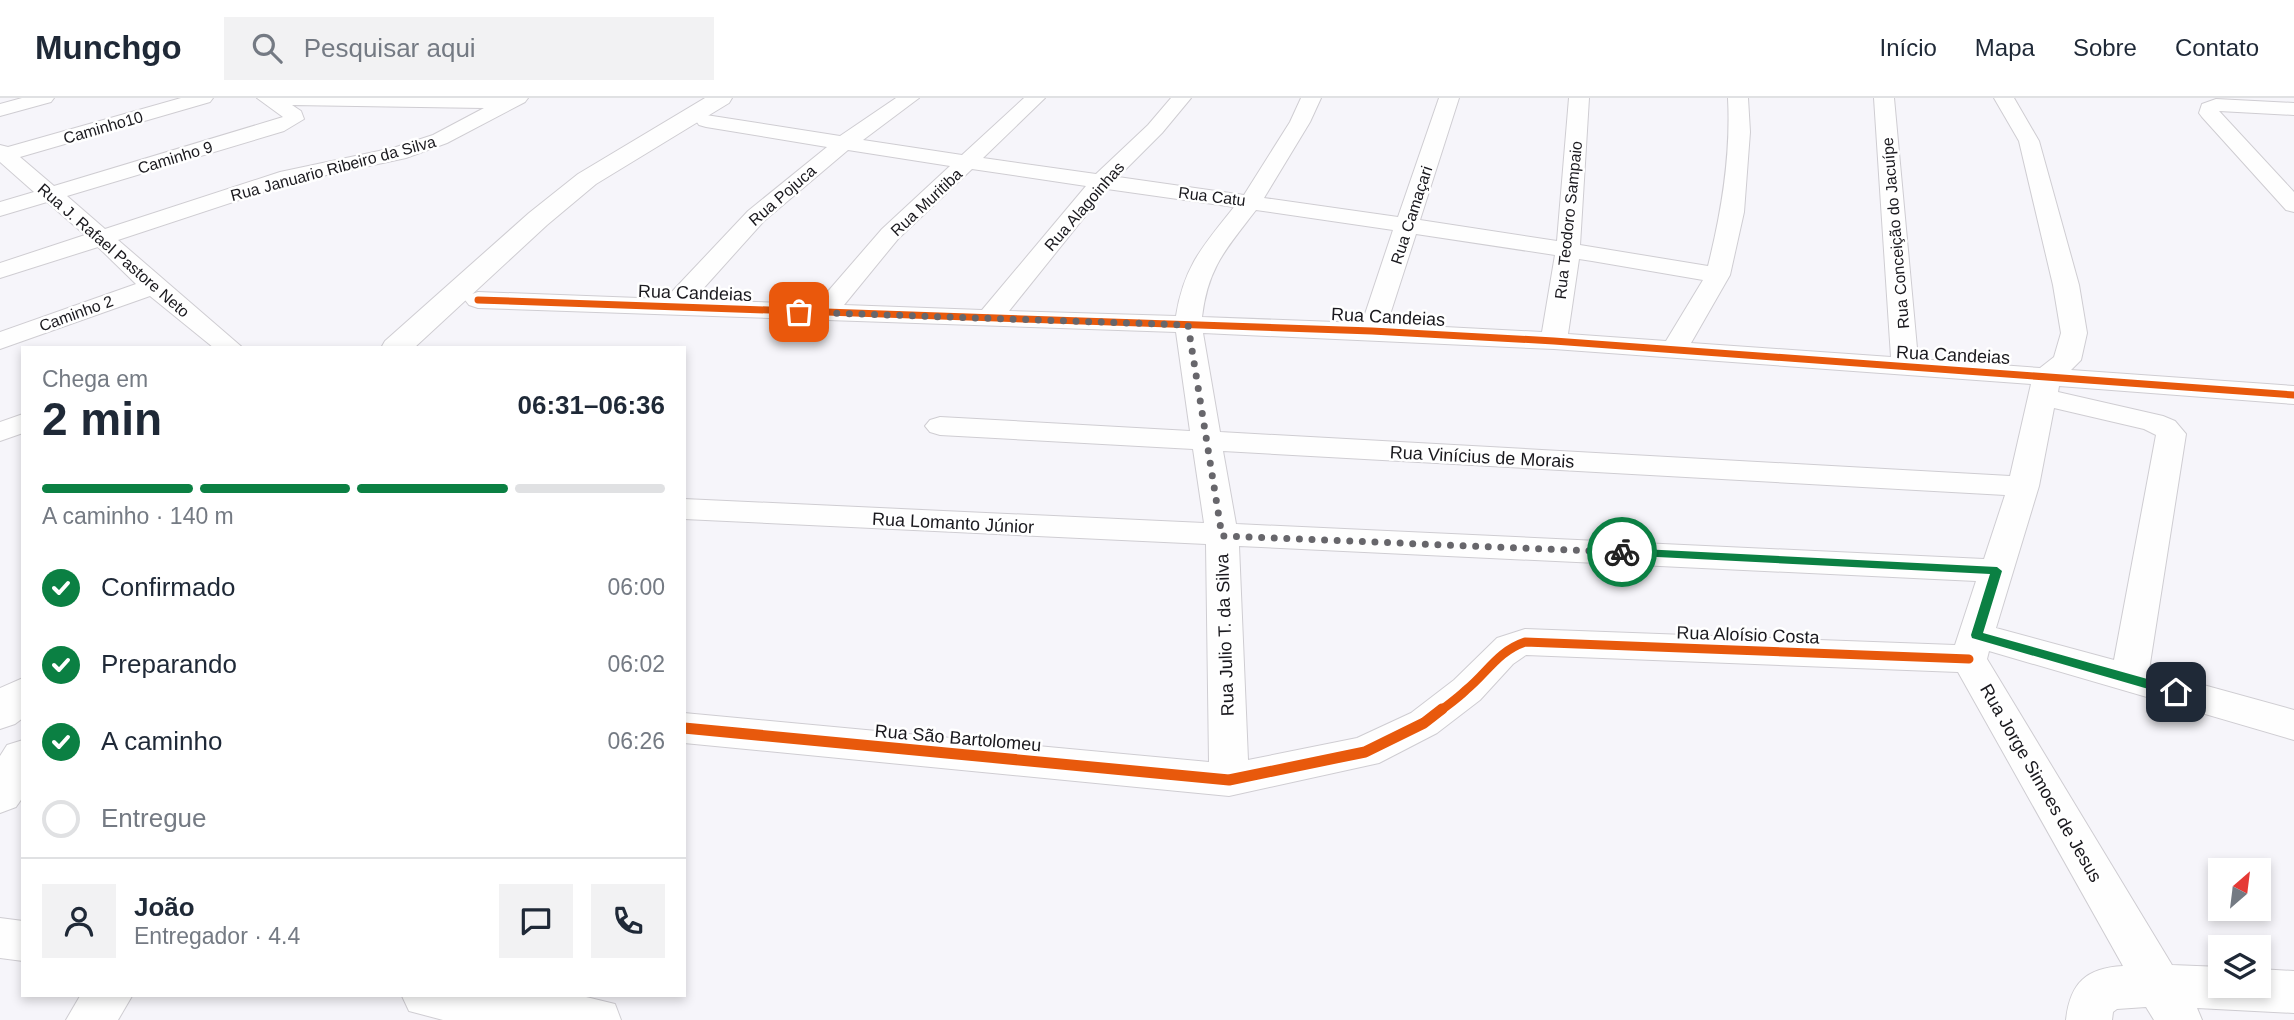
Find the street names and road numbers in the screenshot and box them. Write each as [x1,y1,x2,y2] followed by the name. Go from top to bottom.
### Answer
[61,108,145,147] street label: Caminho10
[229,133,438,204] street label: Rua Januario Ribeiro da Silva
[1879,136,1912,329] street label: Rua Conceição do Jacuípe
[136,138,215,177] street label: Caminho 9
[1552,140,1585,300] street label: Rua Teodoro Sampaio
[1041,158,1128,254] street label: Rua Alagoinhas
[746,162,819,229] street label: Rua Pojuca
[1388,164,1435,266] street label: Rua Camaçari
[887,165,965,240] street label: Rua Muritiba
[35,180,193,321] street label: Rua J. Rafael Pastore Neto
[1177,184,1247,209] street label: Rua Catu
[638,281,752,305] street label: Rua Candeias
[37,292,116,335] street label: Caminho 2
[1331,304,1445,330] street label: Rua Candeias
[1896,342,2010,368] street label: Rua Candeias
[1389,442,1575,472] street label: Rua Vinícius de Morais
[872,509,1034,537] street label: Rua Lomanto Júnior
[1212,552,1238,717] street label: Rua Julio T. da Silva
[1676,623,1821,648] street label: Rua Aloísio Costa
[1976,681,2106,885] street label: Rua Jorge Simoes de Jesus
[874,721,1042,755] street label: Rua São Bartolomeu

